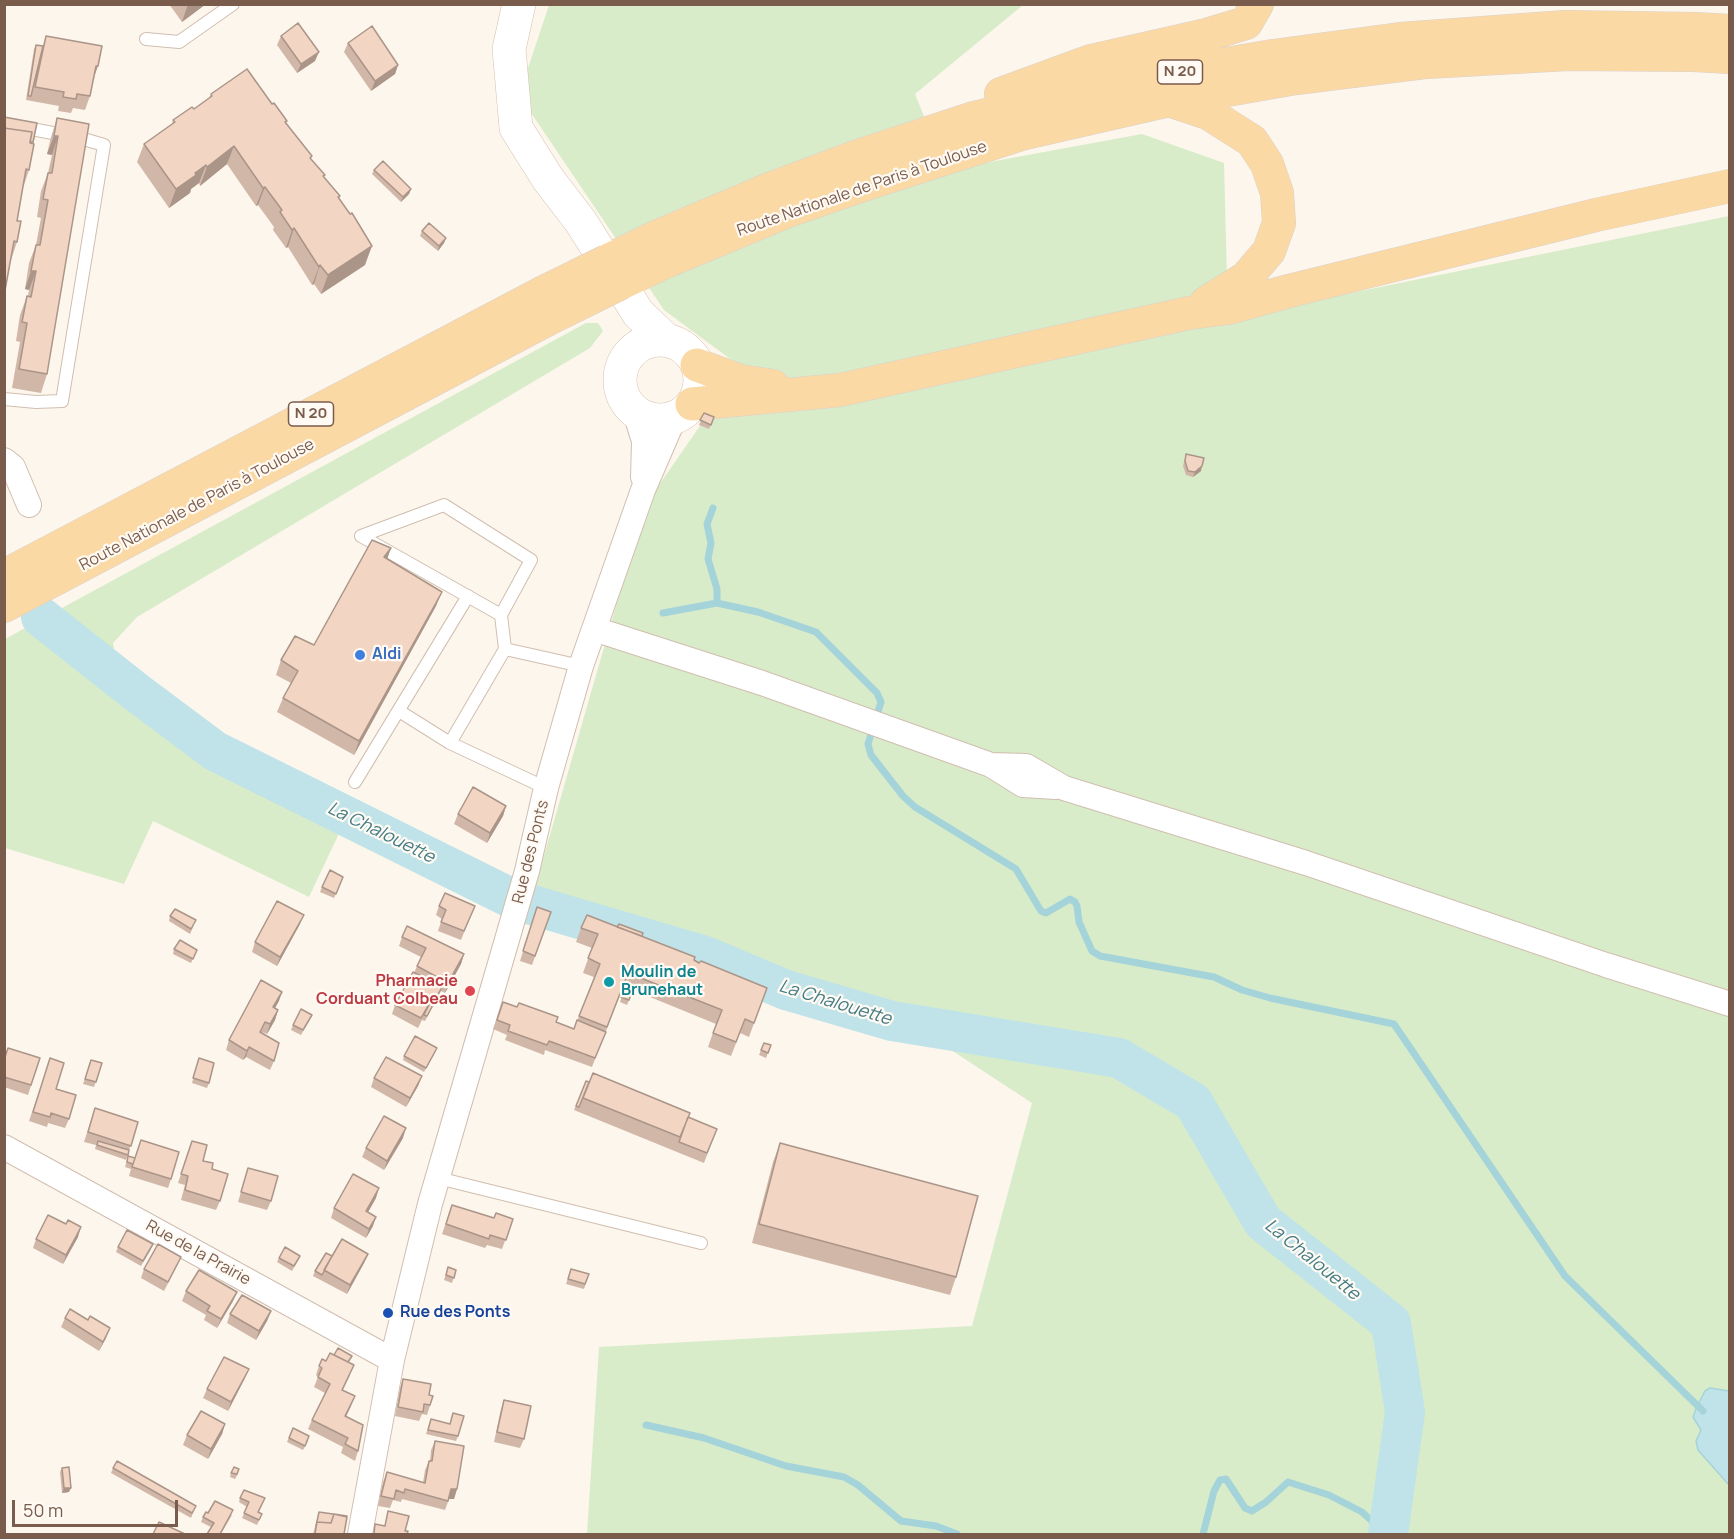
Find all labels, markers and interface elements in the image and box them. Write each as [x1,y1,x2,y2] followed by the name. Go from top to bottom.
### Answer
[1158,60,1202,84] road number: N 20
[735,137,989,241] street label: Route Nationale de Paris à Toulouse
[288,402,334,426] road number: N 20
[76,435,318,575] street label: Route Nationale de Paris à Toulouse
[372,645,402,665] place label: Aldi
[353,648,367,662] marker: Aldi
[324,798,438,868] water label: La Chalouette
[509,798,553,906] street label: Rue des Ponts
[621,963,703,1001] place label: Moulin de Brunehaut
[316,972,458,1010] place label: Pharmacie Corduant Colbeau
[602,975,616,989] marker: Moulin de Brunehaut
[776,976,894,1030] water label: La Chalouette
[463,984,477,998] marker: Pharmacie Corduant Colbeau
[1260,1215,1364,1305] water label: La Chalouette
[142,1216,254,1290] street label: Rue de la Prairie
[400,1303,510,1323] place label: Rue des Ponts
[381,1306,395,1320] marker: Rue des Ponts
[15,1488,182,1526] scale bar
[23,1498,63,1522] text: 50 m

